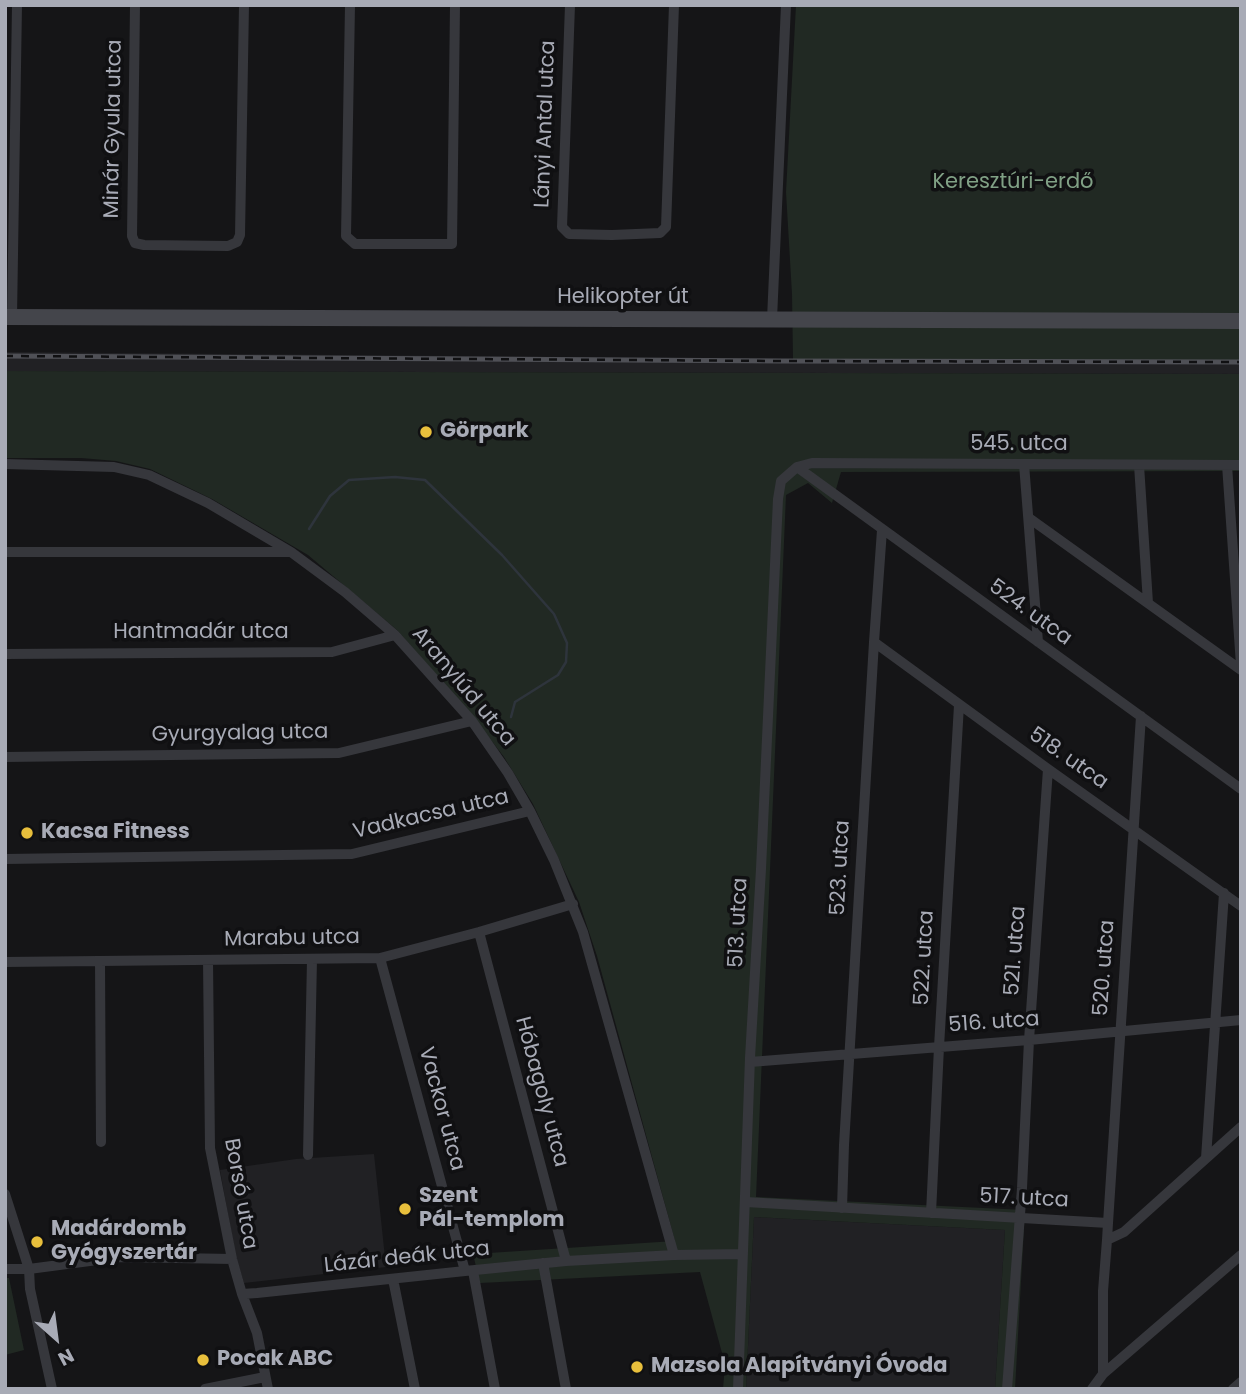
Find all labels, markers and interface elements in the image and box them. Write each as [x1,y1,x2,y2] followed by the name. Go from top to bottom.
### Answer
[100,39,128,219] street label: Minár Gyula utca
[530,40,562,208] street label: Lányi Antal utca
[932,170,1094,196] park label: Keresztúri-erdő
[557,285,689,311] street label: Helikopter út
[440,419,529,445] place label: Görpark
[418,424,434,440] marker: Görpark
[970,432,1068,458] street label: 545. utca
[984,574,1076,652] street label: 524. utca
[113,620,289,646] street label: Hantmadár utca
[406,622,520,752] street label: Aranylúd utca
[151,720,329,748] street label: Gyurgyalag utca
[1023,723,1113,795] street label: 518. utca
[351,785,511,845] street label: Vadkacsa utca
[41,820,190,846] place label: Kacsa Fitness
[826,820,856,916] street label: 523. utca
[19,825,35,841] marker: Kacsa Fitness
[724,877,754,969] street label: 513. utca
[1000,905,1032,997] street label: 521. utca
[910,910,940,1006] street label: 522. utca
[1089,919,1121,1017] street label: 520. utca
[224,925,360,953] street label: Marabu utca
[948,1007,1040,1039] street label: 516. utca
[509,1014,573,1170] street label: Hóbagoly utca
[412,1044,470,1174] street label: Vackor utca
[218,1137,262,1251] street label: Borsó utca
[419,1184,565,1234] place label: Szent Pál-templom
[979,1184,1069,1214] street label: 517. utca
[397,1201,413,1217] marker: Szent Pál-templom
[51,1217,197,1267] place label: Madárdomb Gyógyszertár
[29,1234,45,1250] marker: Madárdomb Gyógyszertár
[323,1237,491,1279] street label: Lázár deák utca
[21,1303,91,1373] north arrow
[53,1342,79,1372] text: N
[217,1347,333,1373] place label: Pocak ABC
[195,1352,211,1368] marker: Pocak ABC
[651,1354,947,1380] place label: Mazsola Alapítványi Óvoda
[629,1359,645,1375] marker: Mazsola Alapítványi Óvoda

